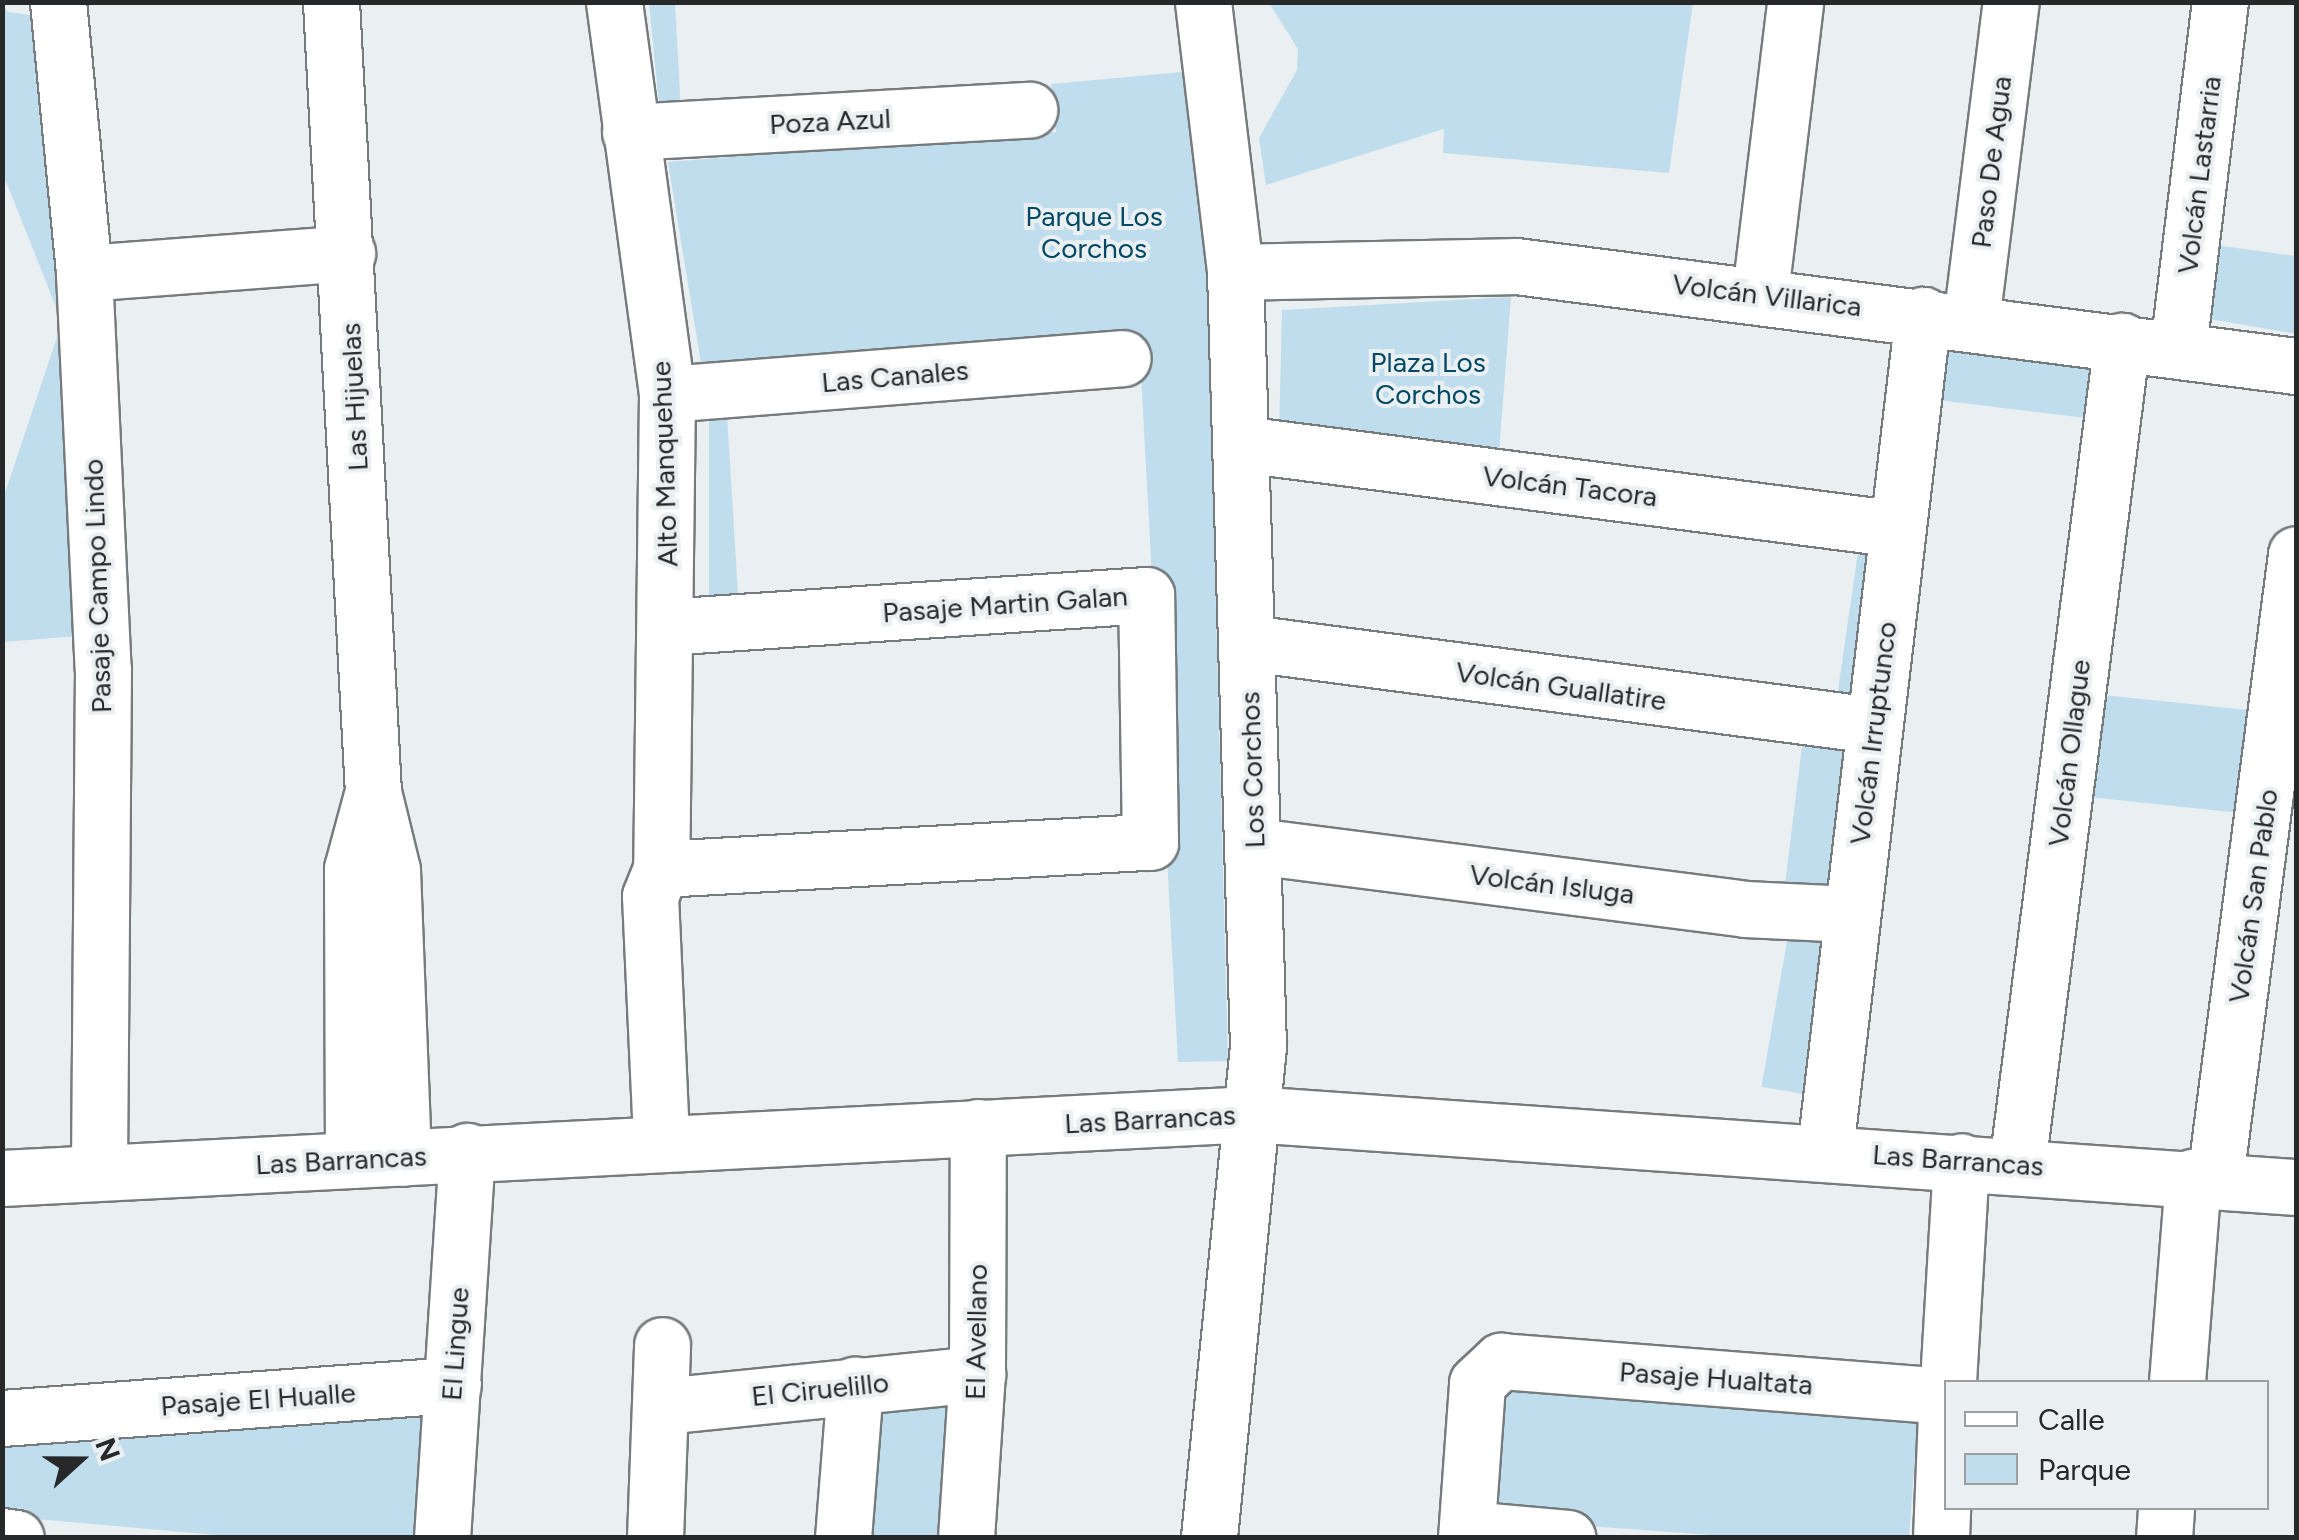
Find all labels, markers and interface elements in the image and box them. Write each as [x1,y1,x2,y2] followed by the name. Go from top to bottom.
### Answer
[1964,74,2018,250] street label: Paso De Agua
[2170,74,2228,276] street label: Volcán Lastarria
[768,101,892,141] street label: Poza Azul
[1025,199,1163,265] park label: Parque Los Corchos
[1670,267,1864,323] street label: Volcán Villarica
[333,322,375,472] street label: Las Hijuelas
[1370,345,1486,411] park label: Plaza Los Corchos
[820,353,970,399] street label: Las Canales
[644,360,684,568] street label: Alto Manquehue
[76,458,118,714] street label: Pasaje Campo Lindo
[1481,459,1659,513] street label: Volcán Tacora
[881,579,1129,629] street label: Pasaje Martin Galan
[1843,620,1903,846] street label: Volcán Irruptunco
[1454,655,1668,717] street label: Volcán Guallatire
[2041,658,2097,848] street label: Volcán Ollague
[1232,691,1272,849] street label: Los Corchos
[2221,787,2285,1005] street label: Volcán San Pablo
[1468,857,1636,911] street label: Volcán Isluga
[1063,1098,1237,1140] street label: Las Barrancas
[1871,1137,2045,1183] street label: Las Barrancas
[254,1139,428,1181] street label: Las Barrancas
[958,1264,994,1400] street label: El Avellano
[434,1286,476,1402] street label: El Lingue
[1618,1354,1814,1402] street label: Pasaje Hualtata
[750,1365,890,1413] street label: El Ciruelillo
[159,1375,357,1423] street label: Pasaje El Hualle
[1944,1380,2269,1510] legend
[2038,1401,2105,1438] text: Calle
[30,1410,130,1510] north arrow
[88,1433,128,1465] text: N
[2038,1451,2131,1488] text: Parque

